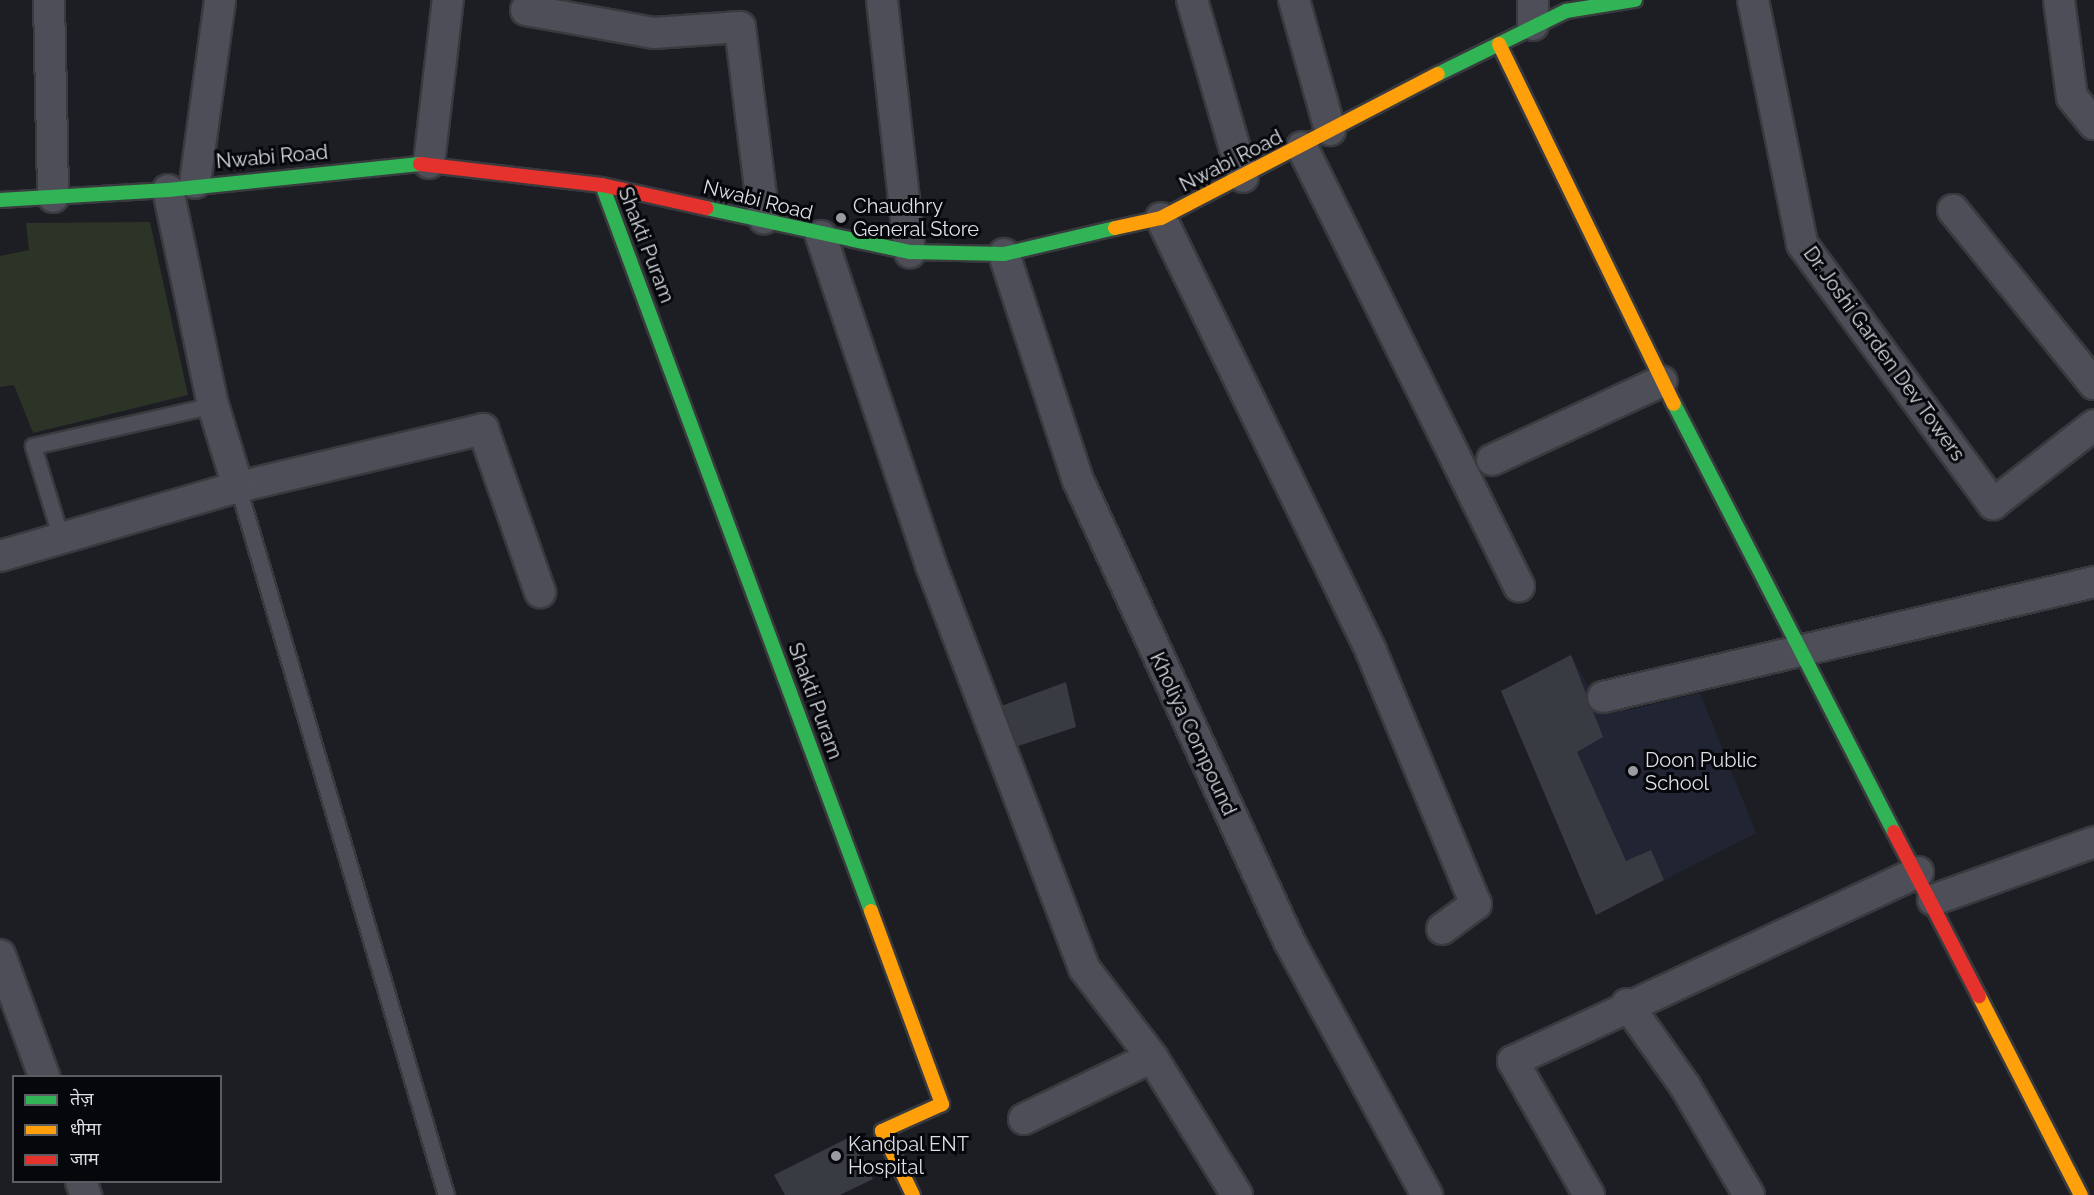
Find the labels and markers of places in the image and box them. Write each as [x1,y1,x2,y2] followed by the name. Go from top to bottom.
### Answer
[853,195,980,242] place label: Chaudhry General Store
[834,211,848,225] marker: Chaudhry General Store
[1645,748,1757,795] place label: Doon Public School
[1626,764,1640,778] marker: Doon Public School
[848,1132,969,1179] place label: Kandpal ENT Hospital
[829,1149,843,1163] marker: Kandpal ENT Hospital

